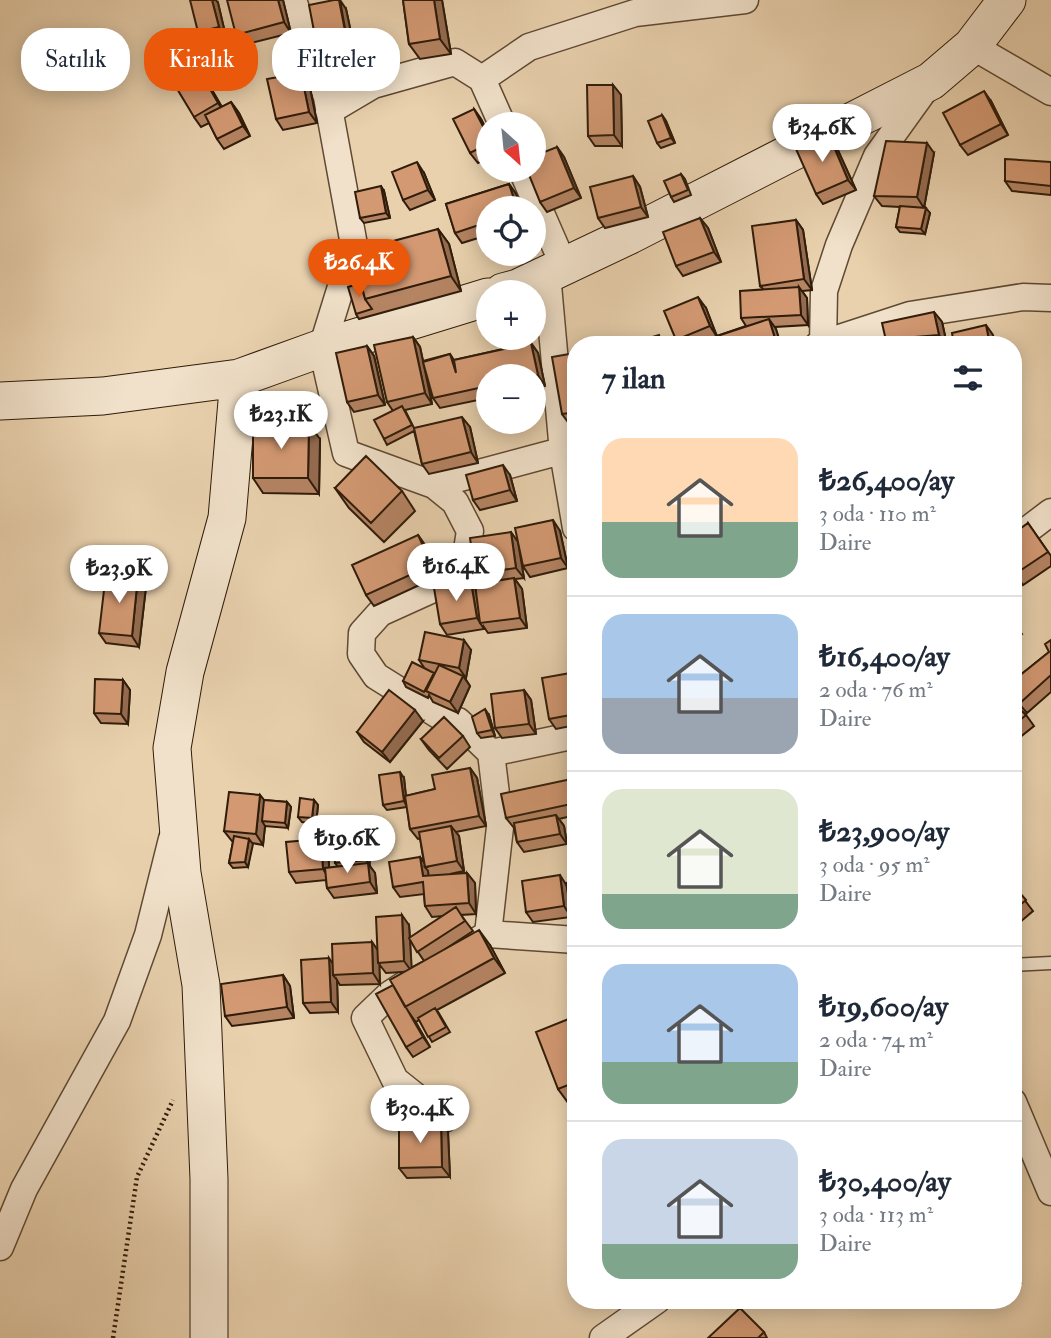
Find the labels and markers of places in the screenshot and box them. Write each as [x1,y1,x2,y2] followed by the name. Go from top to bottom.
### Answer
[765,104,879,164] pin: ₺34.6K
[302,240,416,299] pin: ₺26.4K
[224,392,338,451] pin: ₺23.1K
[399,544,513,603] pin: ₺16.4K
[62,546,176,605] pin: ₺23.9K
[290,816,404,875] pin: ₺19.6K
[363,1086,477,1145] pin: ₺30.4K

